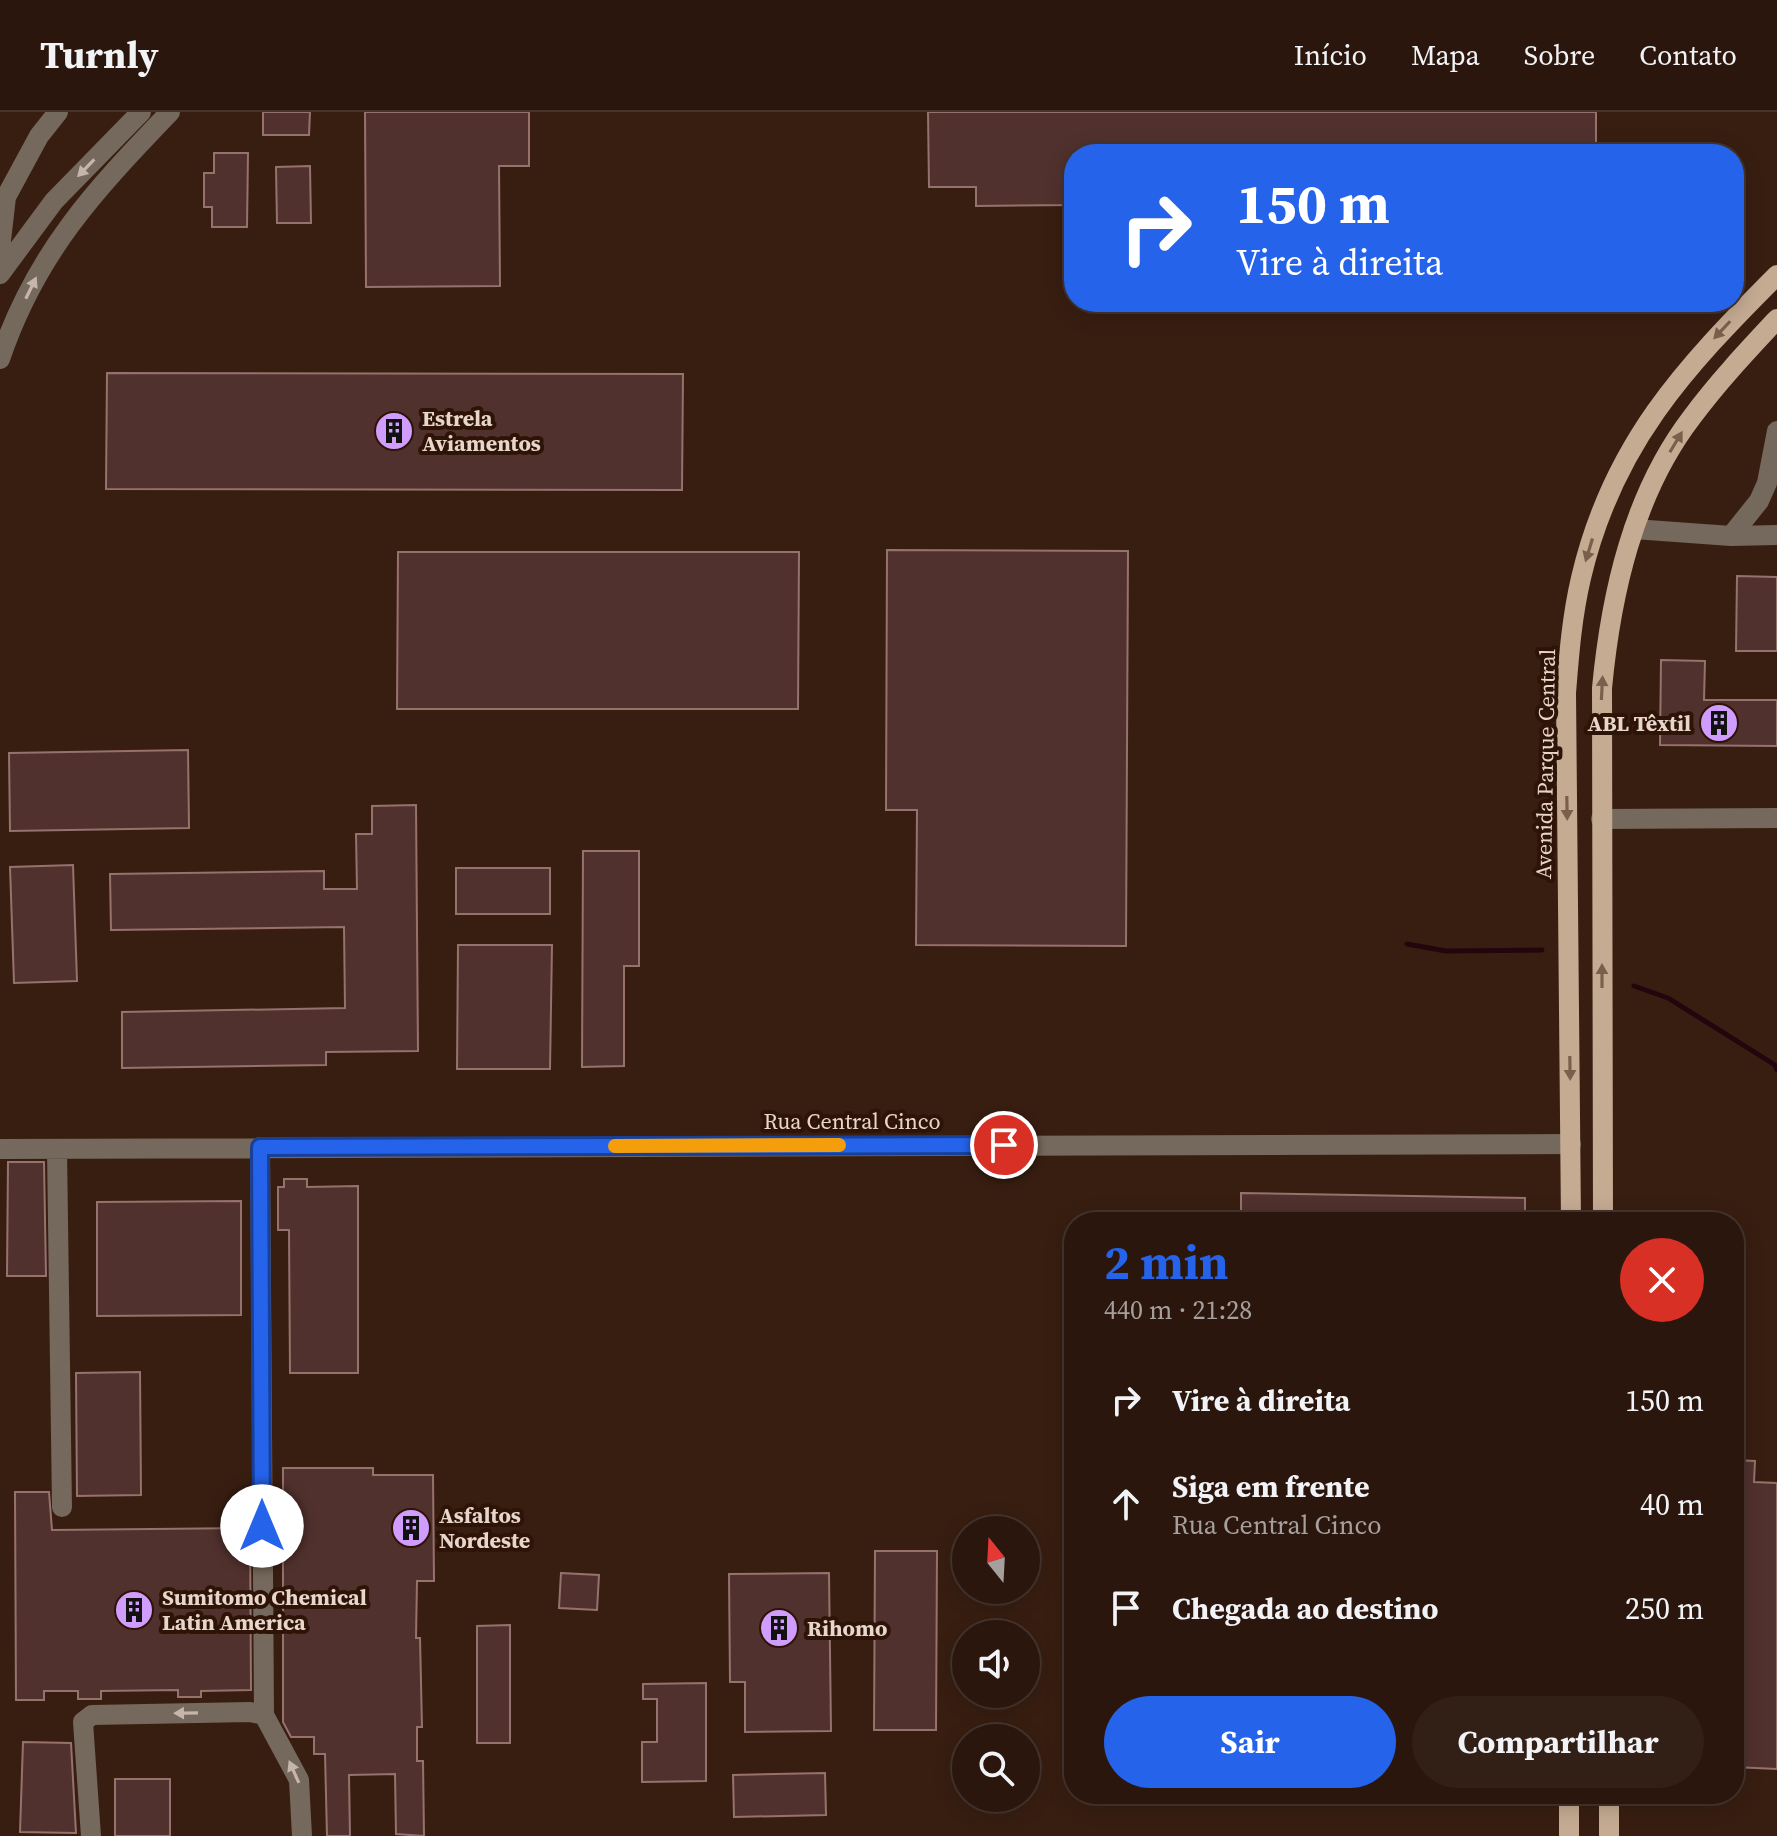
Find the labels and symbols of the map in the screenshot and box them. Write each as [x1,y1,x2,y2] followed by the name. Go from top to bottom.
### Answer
[77,158,96,177] one-way arrow
[24,276,37,299] one-way arrow
[1714,320,1732,339] one-way arrow
[422,403,541,458] place label: Estrela Aviamentos
[373,410,415,452] building icon: Estrela Aviamentos
[1669,431,1683,453] one-way arrow
[1582,538,1595,562] one-way arrow
[1528,649,1562,879] street label: Avenida Parque Central
[1596,675,1609,700] one-way arrow
[1698,702,1740,744] building icon: ABL Têxtil
[1587,708,1691,738] place label: ABL Têxtil
[1561,796,1573,821] one-way arrow
[1596,963,1608,988] one-way arrow
[1564,1056,1576,1081] one-way arrow
[763,1106,941,1136] street label: Rua Central Cinco
[970,1111,1038,1179] pin
[220,1484,304,1568] position arrow
[439,1500,530,1555] place label: Asfaltos Nordeste
[390,1507,432,1549] building icon: Asfaltos Nordeste
[952,1516,1040,1604] north arrow
[162,1582,367,1637] place label: Sumitomo Chemical Latin America
[113,1589,155,1631] building icon: Sumitomo Chemical Latin America
[758,1607,800,1649] building icon: Rihomo
[807,1613,887,1643] place label: Rihomo
[173,1707,198,1720] one-way arrow
[287,1761,301,1784] one-way arrow

